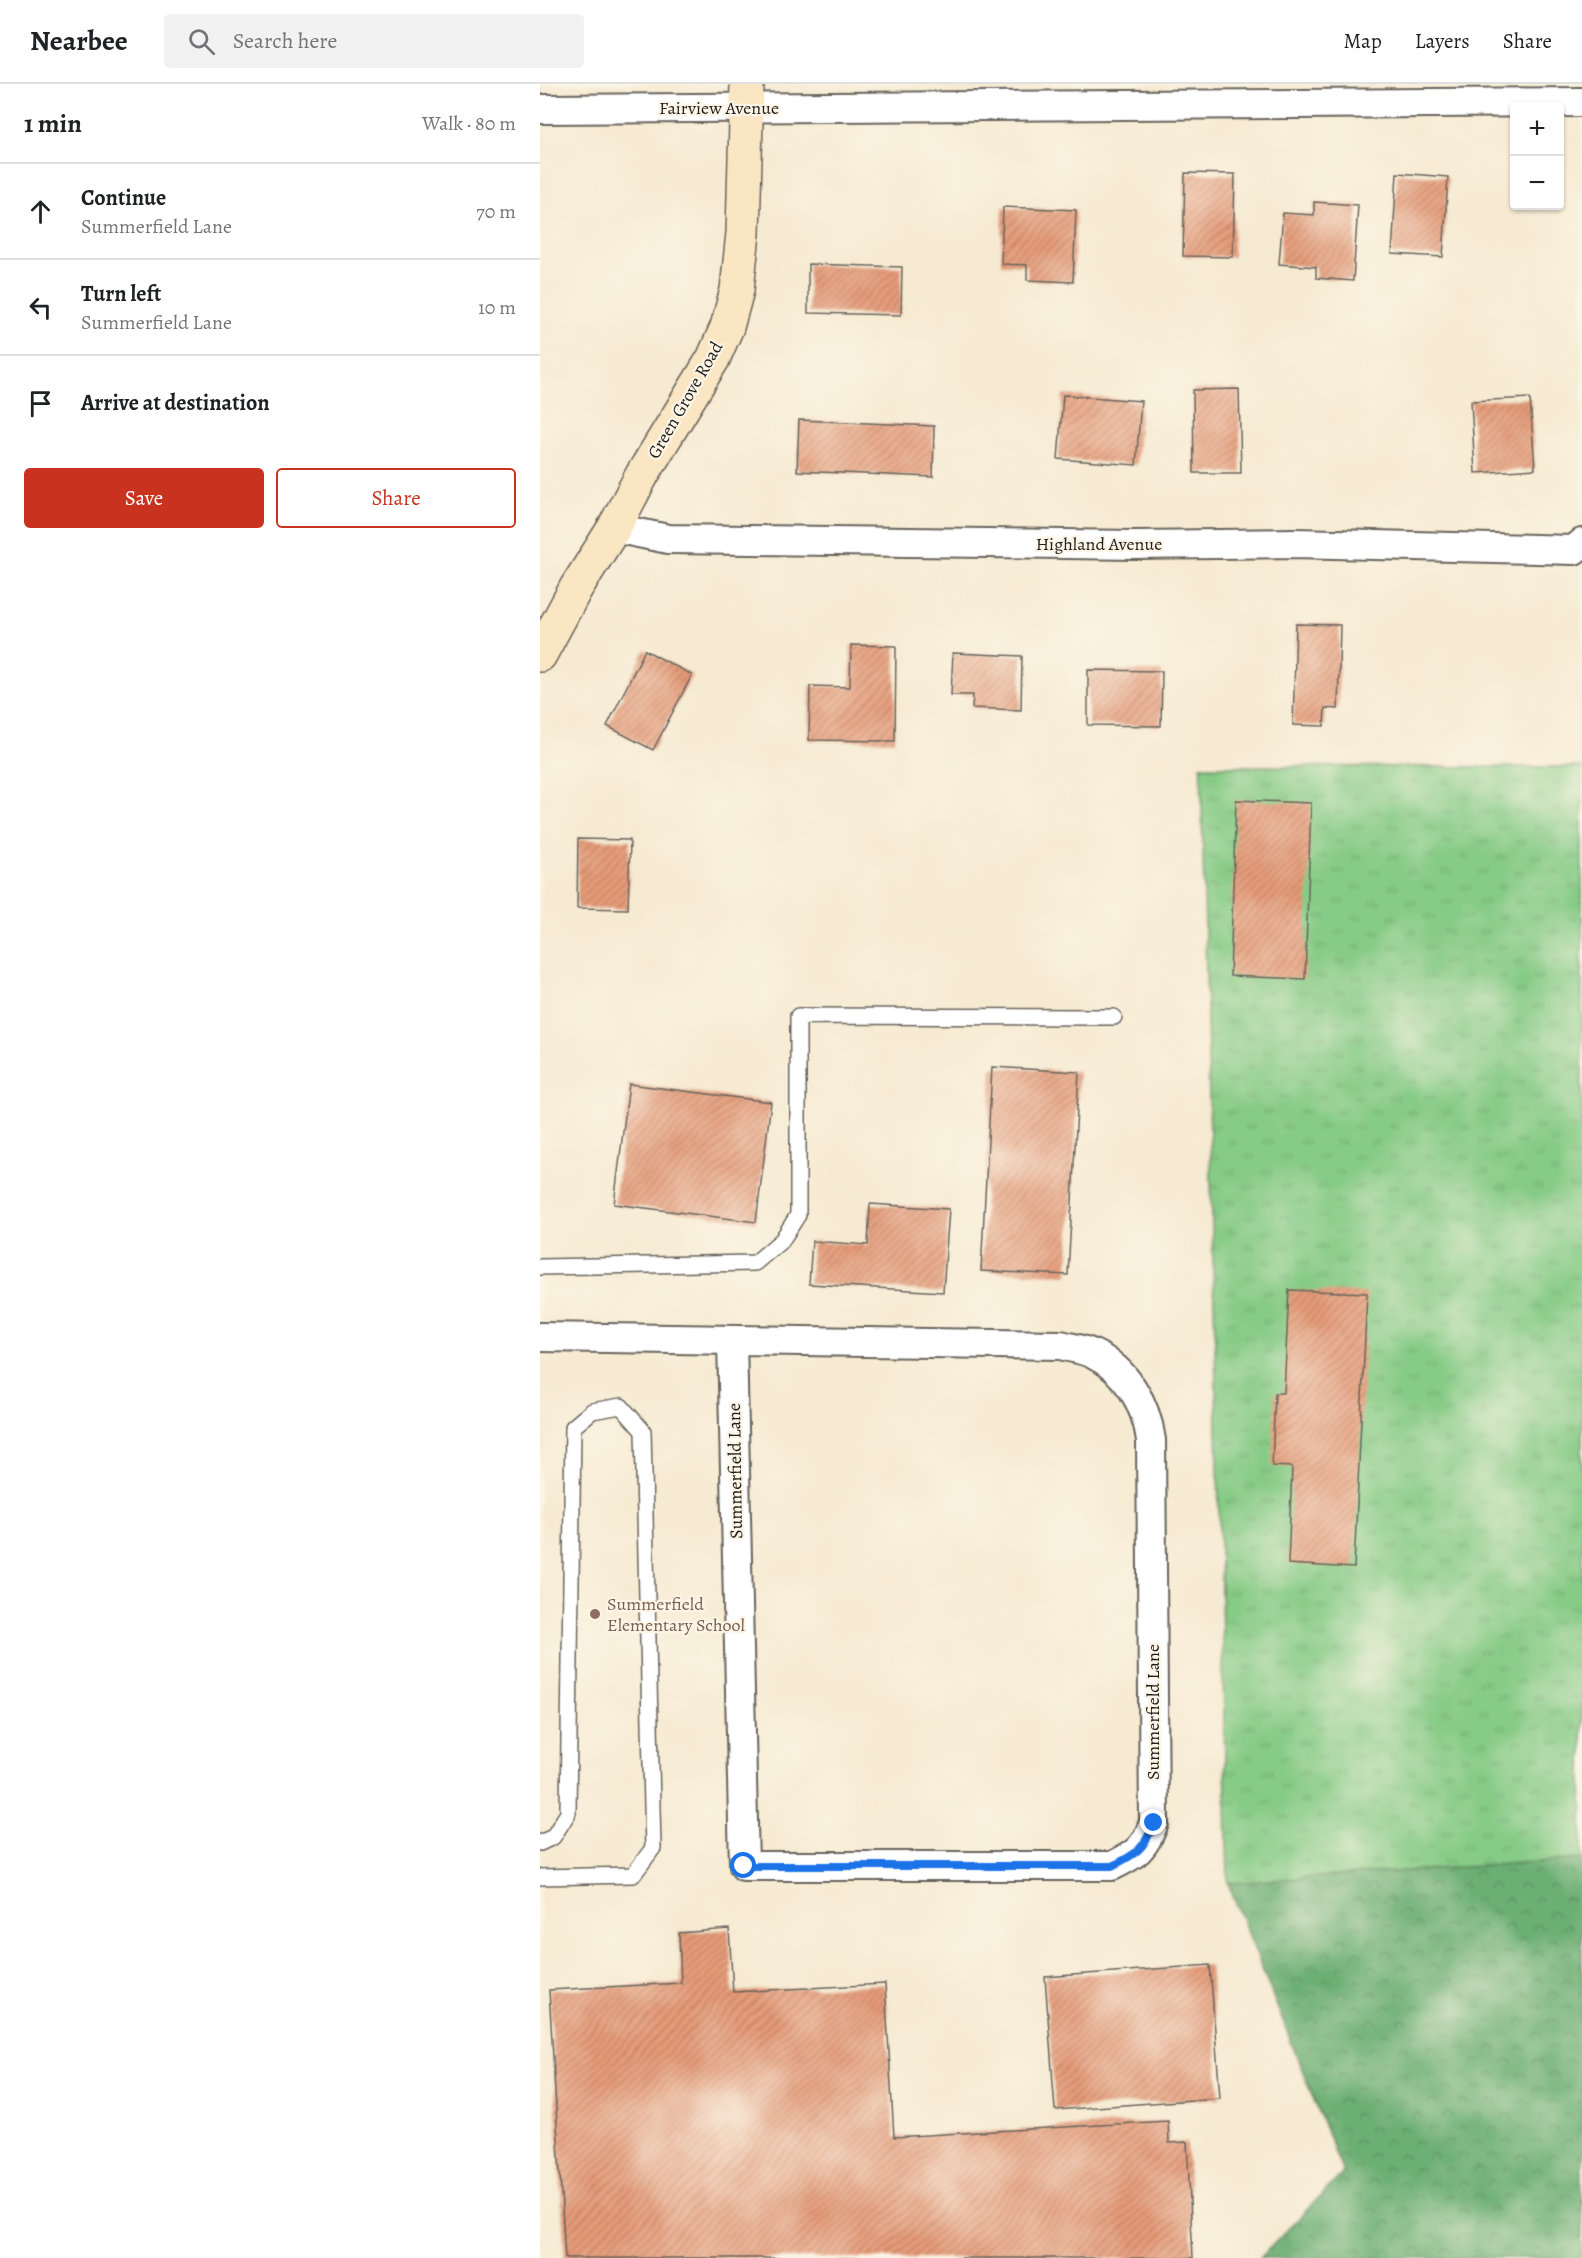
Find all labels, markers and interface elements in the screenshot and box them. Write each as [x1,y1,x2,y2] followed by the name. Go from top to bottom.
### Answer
[164,14,584,68] search box
[30,22,128,60] text: Nearbee
[185,25,218,58] icon: search
[233,26,337,56] text: Search here
[1343,27,1382,55] text: Map
[1415,27,1470,55] text: Layers
[1503,27,1552,55] text: Share
[659,96,779,120] street label: Fairview Avenue
[1510,102,1564,210] map controls
[1510,102,1564,156] button: +
[24,106,82,141] text: 1 min
[422,110,516,137] text: Walk · 80 m
[1510,156,1564,210] button: −
[81,183,166,213] text: Continue
[24,195,57,228] icon: ahead
[476,198,516,225] text: 70 m
[81,213,232,240] text: Summerfield Lane
[81,279,161,309] text: Turn left
[24,291,57,324] icon: left
[478,294,516,321] text: 10 m
[81,309,232,336] text: Summerfield Lane
[642,337,729,463] street label: Green Grove Road
[24,387,57,420] icon: arrive
[81,388,270,418] text: Arrive at destination
[24,468,264,528] button: Save
[276,468,516,528] button: Share
[1036,532,1162,556] street label: Highland Avenue
[722,1403,748,1539] street label: Summerfield Lane
[607,1592,745,1637] place label: Summerfield Elementary School
[588,1607,602,1621] marker: Summerfield Elementary School
[1141,1644,1165,1780] street label: Summerfield Lane
[1140,1809,1166,1835] route end
[730,1852,756,1878] route start

